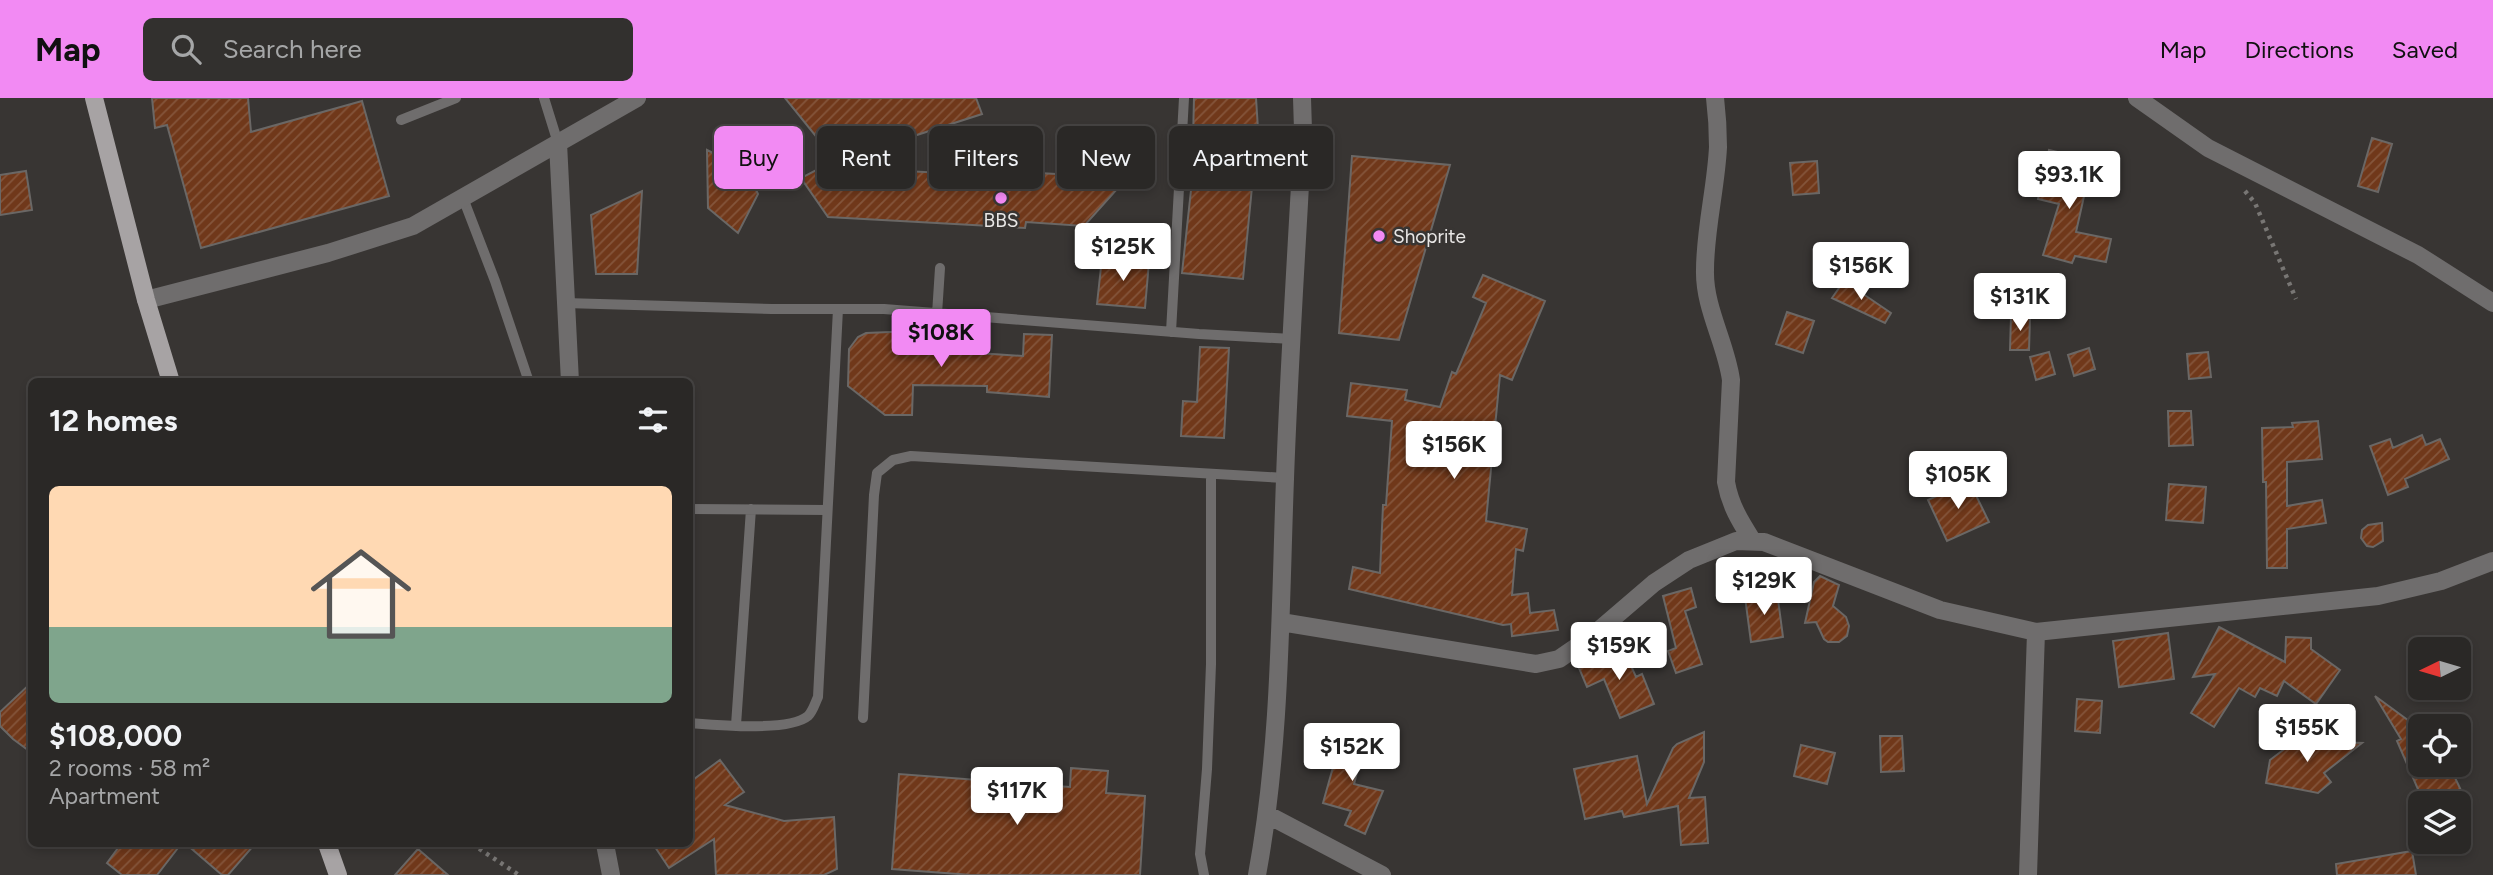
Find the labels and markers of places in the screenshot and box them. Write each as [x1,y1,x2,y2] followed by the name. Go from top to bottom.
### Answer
[2012,152,2126,211] pin: $93.1K
[993,190,1009,206] marker: BBS
[984,209,1018,232] place label: BBS
[1074,223,1172,283] pin: $125K
[1393,225,1466,248] place label: Shoprite
[1371,228,1387,244] marker: Shoprite
[1812,242,1910,302] pin: $156K
[1971,274,2069,333] pin: $131K
[892,310,990,369] pin: $108K
[1405,422,1503,481] pin: $156K
[1909,452,2007,511] pin: $105K
[1715,558,1813,617] pin: $129K
[1570,622,1668,682] pin: $159K
[2258,704,2356,764] pin: $155K
[1303,724,1401,783] pin: $152K
[968,768,1066,827] pin: $117K

